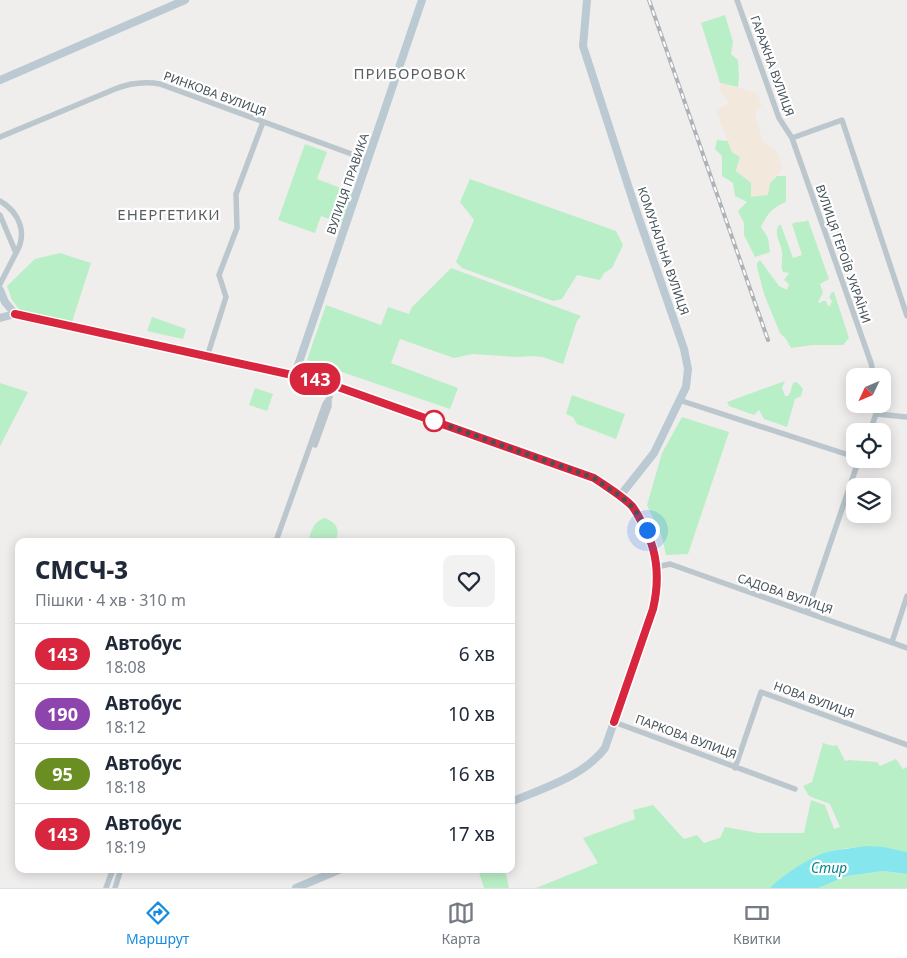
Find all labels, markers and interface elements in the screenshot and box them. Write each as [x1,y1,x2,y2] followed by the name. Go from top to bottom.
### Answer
[746,13,799,118] street label: ГАРАЖНА ВУЛИЦЯ
[353,63,467,83] district label: ПРИБОРОВОК
[161,67,269,120] street label: РИНКОВА ВУЛИЦЯ
[322,130,373,237] street label: ВУЛИЦЯ ПРАВИКА
[812,182,875,325] street label: ВУЛИЦЯ ГЕРОЇВ УКРАЇНИ
[634,184,693,317] street label: КОМУНАЛЬНА ВУЛИЦЯ
[117,204,221,224] district label: ЕНЕРГЕТИКИ
[286,363,344,395] line badge: 143
[300,367,330,391] text: 143
[846,368,891,412] north arrow
[846,368,891,523] map controls
[423,410,445,432] unlabelled marker
[846,423,891,468] button: locate
[846,478,891,523] button: layers
[635,518,660,543] your location
[35,553,128,586] text: СМСЧ-3
[443,555,495,607] button: heart
[735,569,835,618] street label: САДОВА ВУЛИЦЯ
[35,589,186,611] text: Пішки · 4 хв · 310 m
[105,630,182,656] text: Автобус
[459,641,495,667] text: 6 хв
[47,642,78,666] text: 143
[105,656,146,678] text: 18:08
[771,677,857,722] street label: НОВА ВУЛИЦЯ
[105,690,182,716] text: Автобус
[448,701,495,727] text: 10 хв
[47,702,78,726] text: 190
[633,710,739,763] street label: ПАРКОВА ВУЛИЦЯ
[105,716,146,738] text: 18:12
[105,750,182,776] text: Автобус
[448,761,495,787] text: 16 хв
[52,762,73,786] text: 95
[105,776,146,798] text: 18:18
[105,810,182,836] text: Автобус
[448,821,495,847] text: 17 хв
[47,822,78,846] text: 143
[105,836,146,858] text: 18:19
[811,858,847,877] water label: Стир
[126,899,189,948] tab: Маршрут
[442,899,481,948] tab: Карта
[733,899,781,948] tab: Квитки

